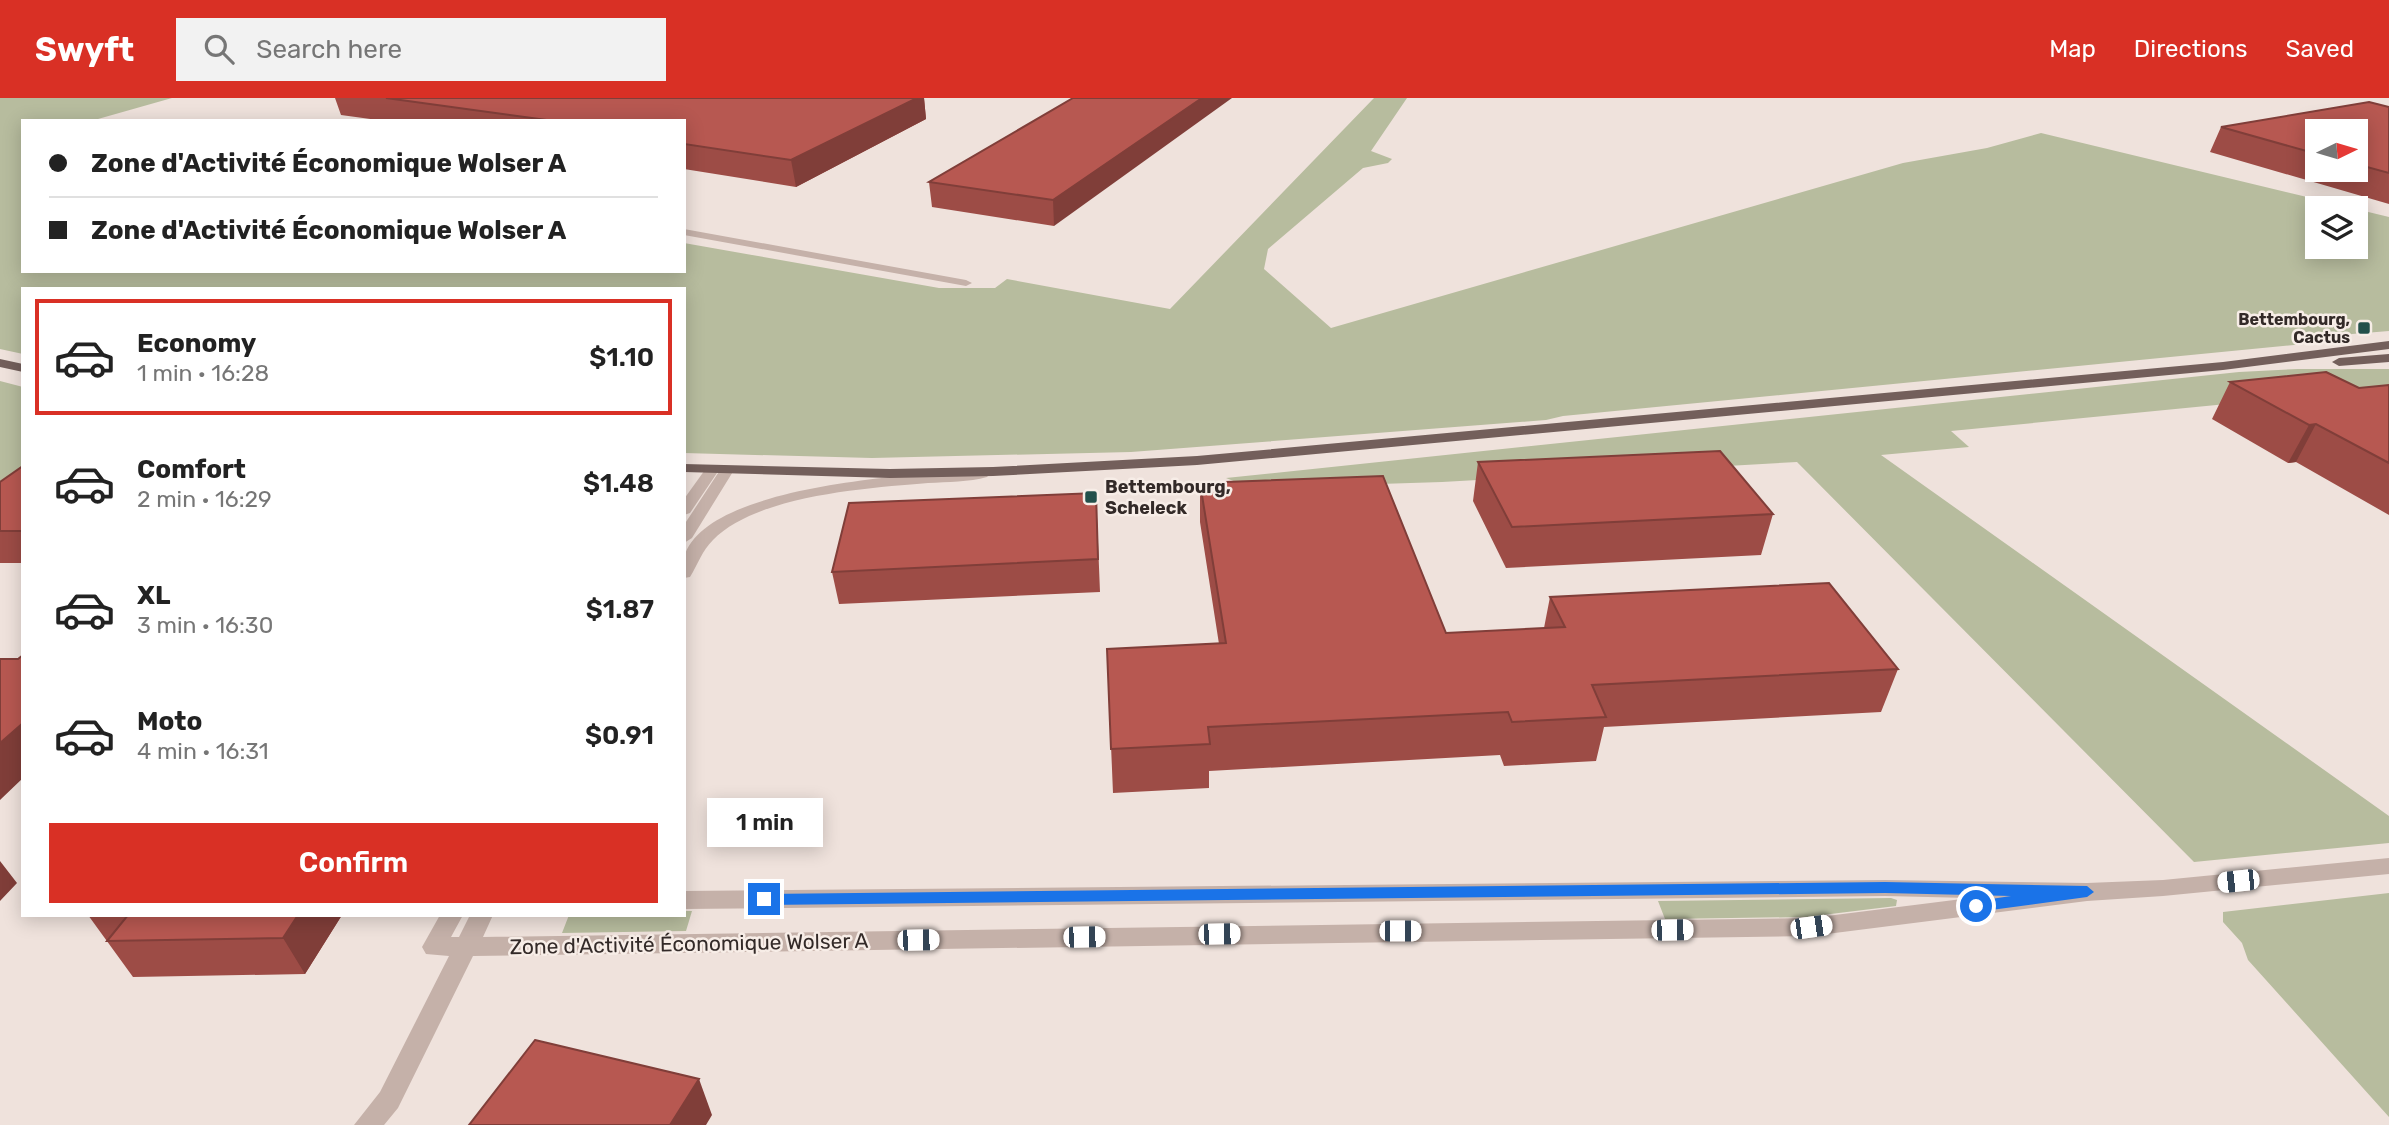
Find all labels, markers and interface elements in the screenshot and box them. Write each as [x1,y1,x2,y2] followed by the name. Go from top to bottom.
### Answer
[176,18,666,81] search box
[35,30,134,69] text: Swyft
[200,30,238,68] icon: search
[256,34,402,65] text: Search here
[2049,35,2096,63] text: Map
[2134,35,2247,63] text: Directions
[2285,35,2354,63] text: Saved
[2305,119,2368,182] north arrow
[2305,119,2368,259] map controls
[91,148,566,179] text: Zone d'Activité Économique Wolser A
[2305,196,2368,259] button: layers
[91,215,566,246] text: Zone d'Activité Économique Wolser A
[2238,310,2350,347] place label: Bettembourg, Cactus
[2356,320,2372,336] marker: Bettembourg, Cactus
[53,326,116,389] icon: car
[137,328,256,359] text: Economy
[589,342,654,373] text: $1.10
[137,359,269,387] text: 1 min · 16:28
[53,452,116,515] icon: car
[137,454,246,485] text: Comfort
[583,468,654,499] text: $1.48
[1105,476,1231,519] place label: Bettembourg, Scheleck
[137,485,272,513] text: 2 min · 16:29
[1083,489,1099,505] marker: Bettembourg, Scheleck
[53,578,116,641] icon: car
[137,580,170,611] text: XL
[586,594,654,625] text: $1.87
[137,611,273,639] text: 3 min · 16:30
[53,704,116,767] icon: car
[137,706,202,737] text: Moto
[585,720,654,751] text: $0.91
[137,737,269,765] text: 4 min · 16:31
[706,798,822,846] callout: 1 min
[736,808,794,836] text: 1 min
[49,823,658,903] button: Confirm
[2217,868,2260,894] car
[748,883,780,915] route end
[1960,890,1992,922] route start
[1789,914,1834,940] car
[1651,919,1694,941] car
[1380,921,1422,942] car
[1198,923,1241,945] car
[1063,926,1106,948] car
[509,928,869,959] street label: Zone d'Activité Économique Wolser A
[897,929,940,951] car

